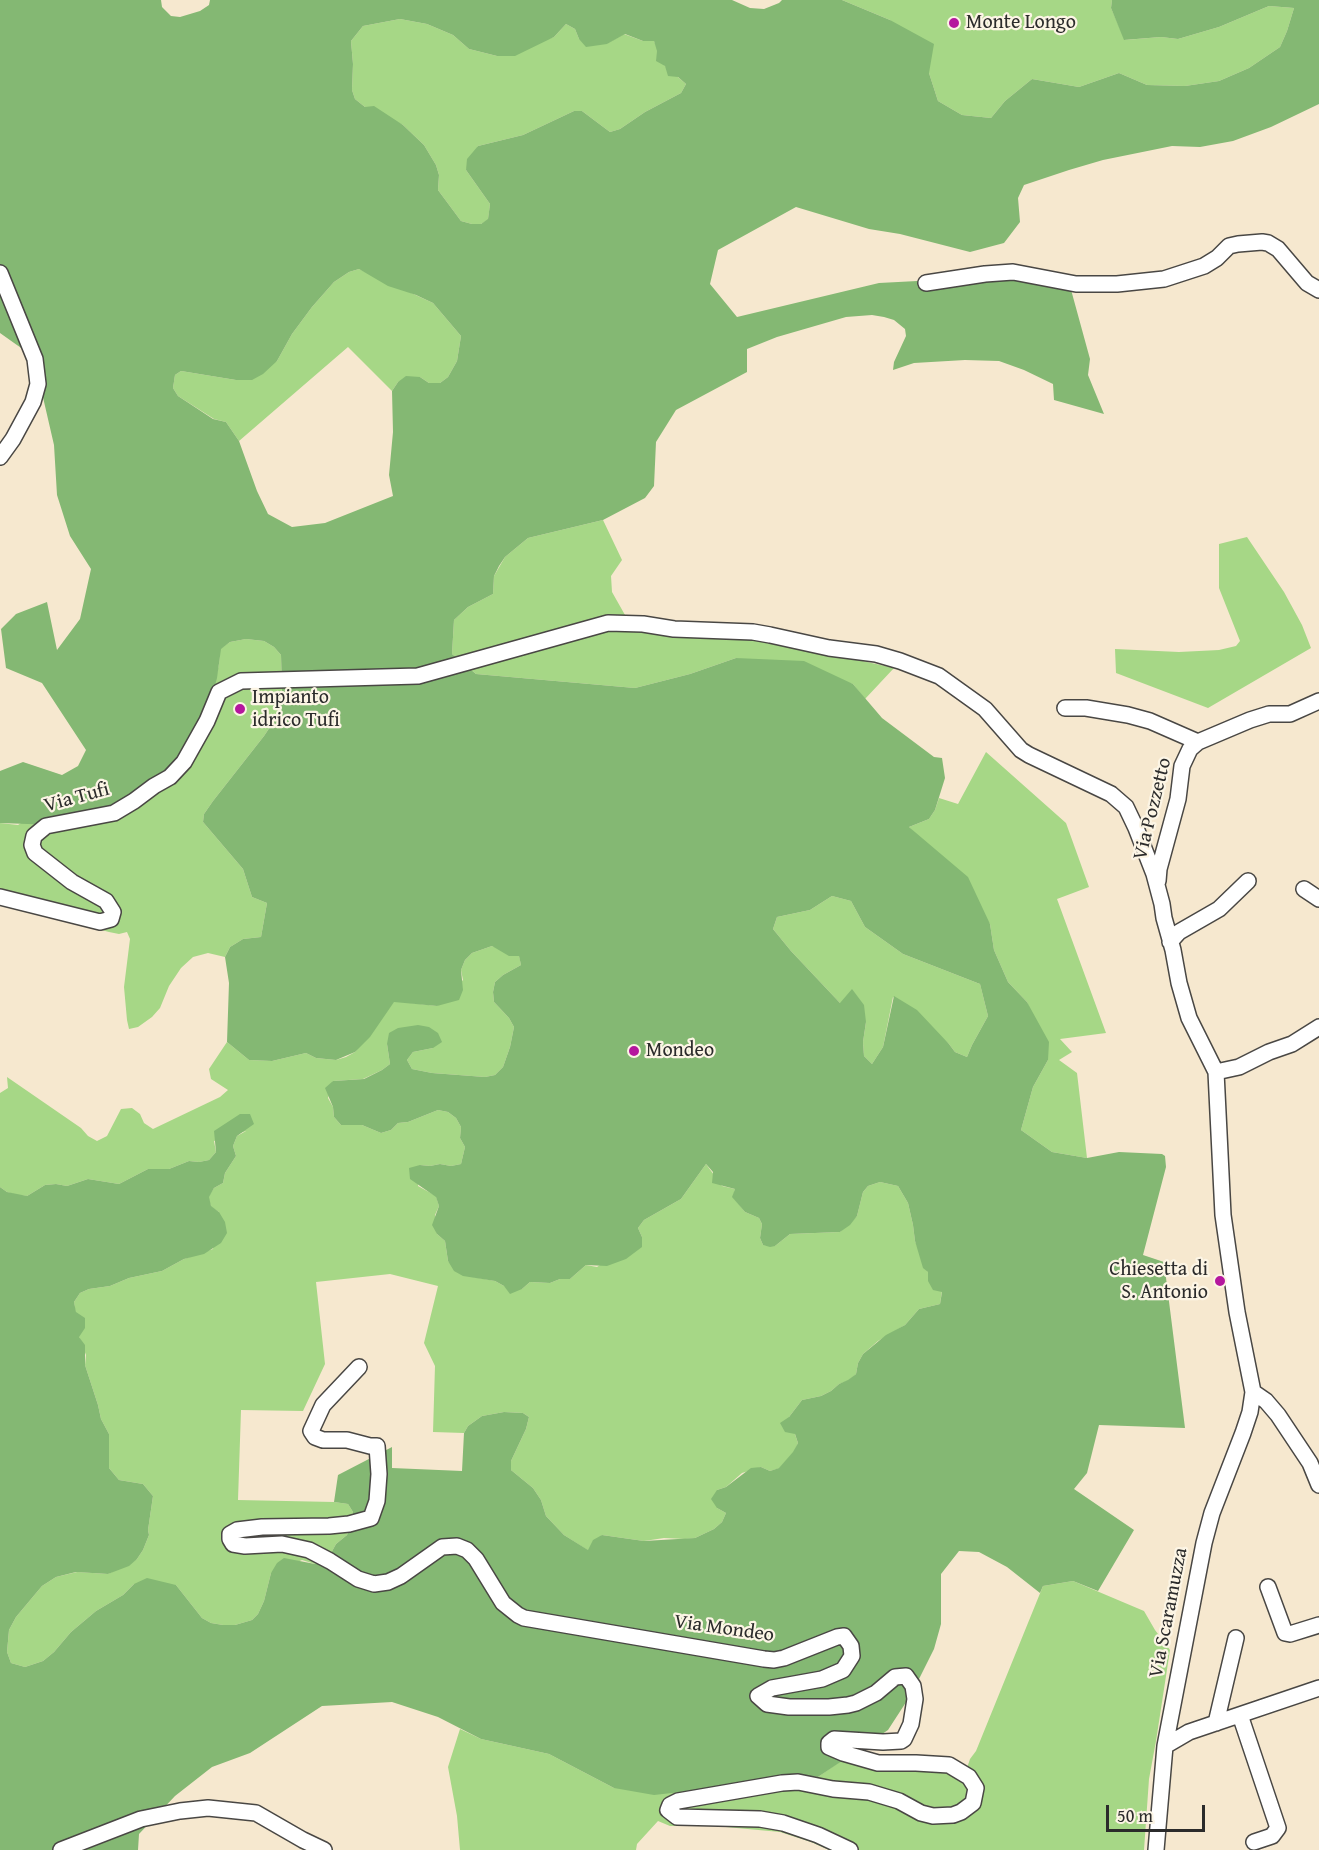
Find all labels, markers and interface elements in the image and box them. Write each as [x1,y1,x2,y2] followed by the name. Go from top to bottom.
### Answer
[966,11,1076,35] place label: Monte Longo
[947,16,961,30] marker: Monte Longo
[252,686,340,733] place label: Impianto idrico Tufi
[233,702,247,716] marker: Impianto idrico Tufi
[1129,755,1177,863] street label: Via Pozzetto
[42,778,112,818] street label: Via Tufi
[646,1039,714,1063] place label: Mondeo
[627,1044,641,1058] marker: Mondeo
[1109,1258,1208,1305] place label: Chiesetta di S. Antonio
[1213,1274,1227,1288] marker: Chiesetta di S. Antonio
[1145,1546,1193,1680] street label: Via Scaramuzza
[672,1610,776,1648] street label: Via Mondeo
[1109,1793,1208,1831] scale bar
[1117,1802,1153,1829] text: 50 m

